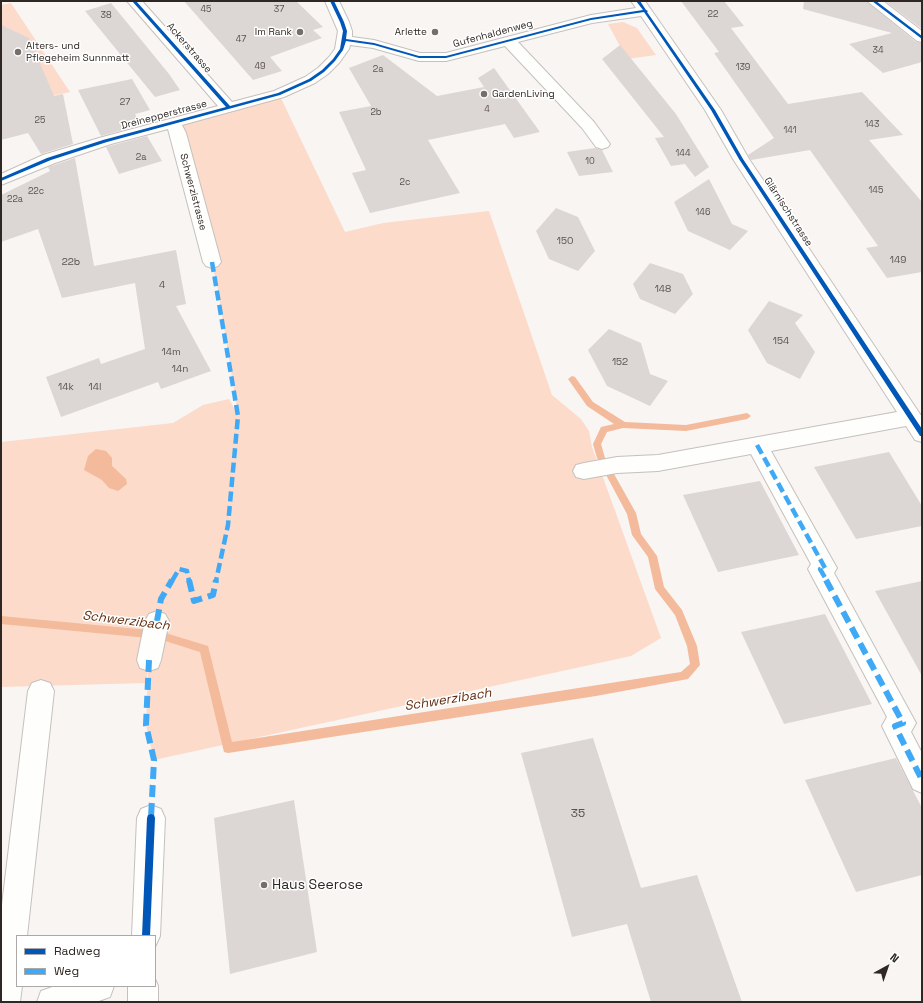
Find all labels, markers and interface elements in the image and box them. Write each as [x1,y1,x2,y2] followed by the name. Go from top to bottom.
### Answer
[200,5,212,15] house number: 45
[274,5,284,15] house number: 37
[708,10,718,20] house number: 22
[100,11,112,21] house number: 38
[452,18,534,50] street label: Gufenhaldenweg
[164,20,214,76] street label: Ackerstrasse
[255,26,292,38] place label: Im Rank
[395,26,427,38] place label: Arlette
[295,27,305,37] marker: Im Rank
[430,27,440,37] marker: Arlette
[236,35,246,45] house number: 47
[26,40,129,64] place label: Alters- und Pflegeheim Sunnmatt
[872,46,884,56] house number: 34
[13,47,23,57] marker: Alters- und Pflegeheim Sunnmatt
[254,62,266,72] house number: 49
[736,63,750,73] house number: 139
[373,65,383,75] house number: 2a
[492,88,555,100] place label: GardenLiving
[479,89,489,99] marker: GardenLiving
[120,98,130,108] house number: 27
[120,98,208,132] street label: Dreinepperstrasse
[484,105,490,115] house number: 4
[370,108,382,118] house number: 2b
[35,116,45,126] house number: 25
[865,120,879,130] house number: 143
[784,126,796,136] house number: 141
[675,149,691,159] house number: 144
[177,152,209,232] street label: Schwerzistrasse
[136,153,146,163] house number: 2a
[585,157,595,167] house number: 10
[761,175,815,249] street label: Glärnischstrasse
[400,178,410,188] house number: 2c
[869,186,883,196] house number: 145
[28,187,44,197] house number: 22c
[7,195,23,205] house number: 22a
[696,208,710,218] house number: 146
[557,235,573,247] house number: 150
[890,254,906,266] house number: 149
[62,256,80,268] house number: 22b
[159,279,165,291] house number: 4
[655,283,671,295] house number: 148
[773,335,789,347] house number: 154
[161,346,181,358] house number: 14m
[612,356,628,368] house number: 152
[172,363,188,375] house number: 14n
[58,381,74,393] house number: 14k
[89,381,101,393] house number: 14l
[81,608,171,634] water label: Schwerzibach
[403,685,493,715] water label: Schwerzibach
[571,807,585,821] house number: 35
[272,877,363,893] place label: Haus Seerose
[259,880,269,890] marker: Haus Seerose
[16,935,156,987] legend
[54,943,100,959] text: Radweg
[867,947,907,987] north arrow
[887,950,902,966] text: N
[54,963,79,979] text: Weg

